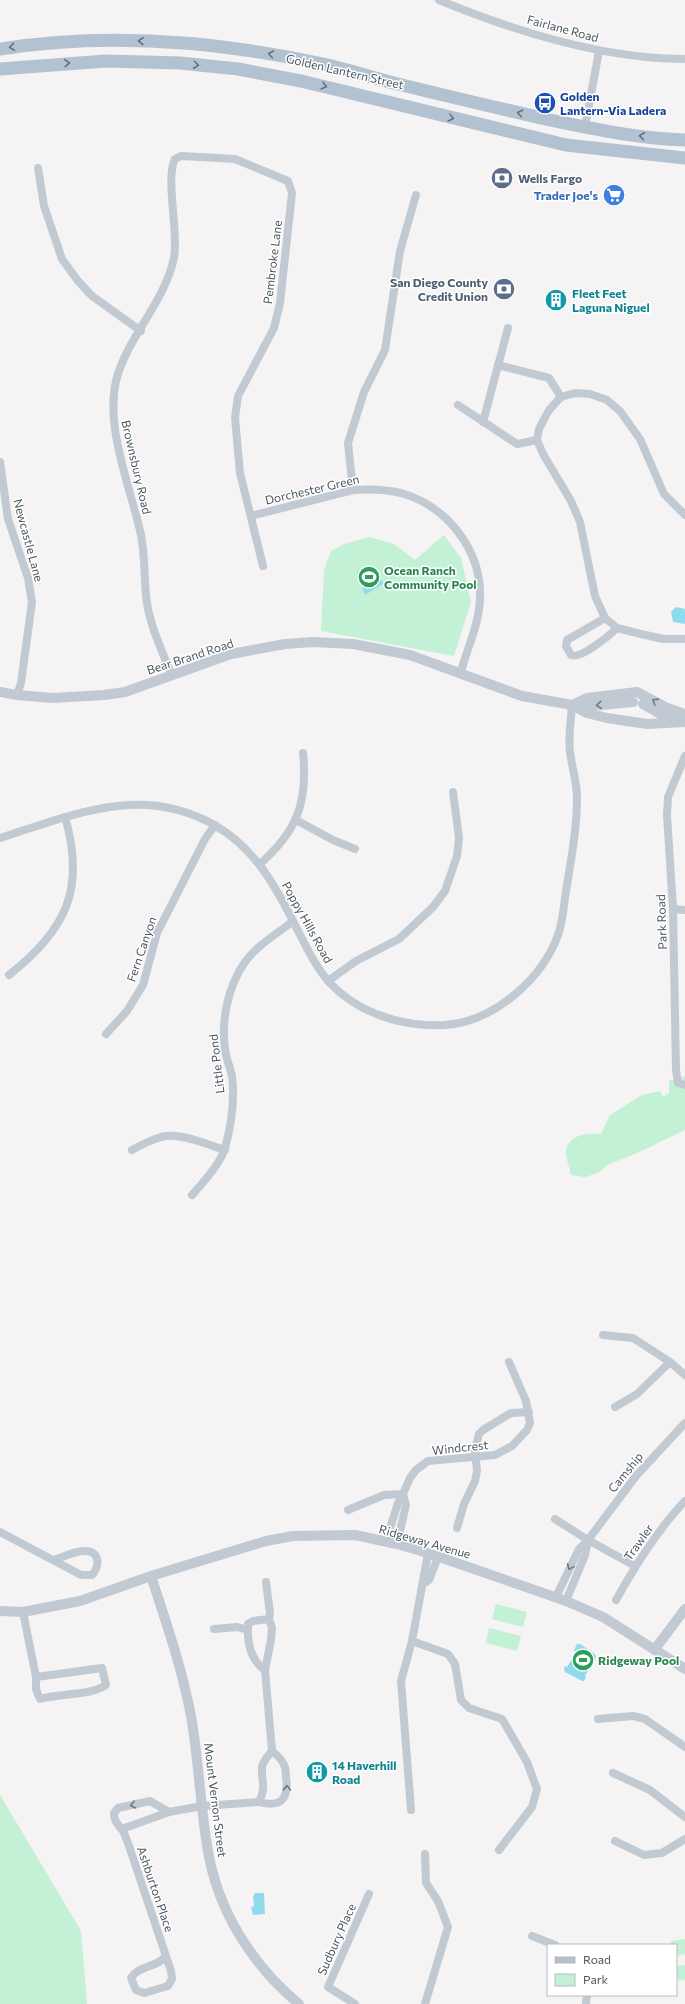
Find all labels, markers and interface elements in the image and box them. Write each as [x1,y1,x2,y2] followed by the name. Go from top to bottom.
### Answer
[526,12,600,44] street label: Fairlane Road
[138,36,145,45] one-way arrow
[9,42,15,51] one-way arrow
[268,50,274,59] one-way arrow
[285,51,405,91] street label: Golden Lantern Street
[64,58,70,67] one-way arrow
[193,60,200,69] one-way arrow
[321,82,328,90] one-way arrow
[560,89,666,117] place label: Golden Lantern-Via Ladera
[532,90,558,116] bus stop icon: Golden Lantern-Via Ladera
[517,109,524,118] one-way arrow
[447,113,454,121] one-way arrow
[639,132,645,141] one-way arrow
[489,165,515,191] bank icon: Wells Fargo
[518,171,582,185] place label: Wells Fargo
[601,182,627,208] supermarket icon: Trader Joe's
[534,188,598,203] place label: Trader Joe's
[260,219,284,305] street label: Pembroke Lane
[390,275,488,303] place label: San Diego County Credit Union
[491,276,517,302] bank icon: San Diego County Credit Union
[572,286,650,314] place label: Fleet Feet Laguna Niguel
[543,287,569,313] building icon: Fleet Feet Laguna Niguel
[119,418,155,516] street label: Brownsbury Road
[263,471,361,507] street label: Dorchester Green
[11,497,47,583] street label: Newcastle Lane
[384,563,477,591] place label: Ocean Ranch Community Pool
[356,564,382,590] sports icon: Ocean Ranch Community Pool
[145,635,235,677] street label: Bear Brand Road
[652,699,659,706] one-way arrow
[596,701,602,710] one-way arrow
[280,879,336,965] street label: Poppy Hills Road
[653,894,669,950] street label: Park Road
[123,914,159,984] street label: Fern Canyon
[205,1033,227,1095] street label: Little Pond
[431,1437,489,1457] street label: Windcrest
[605,1449,645,1495] street label: Camship
[378,1521,472,1561] street label: Ridgeway Avenue
[620,1521,656,1563] street label: Trawler
[567,1563,575,1571] one-way arrow
[570,1647,596,1673] sports icon: Ridgeway Pool
[598,1653,679,1667] place label: Ridgeway Pool
[202,1742,230,1858] street label: Mount Vernon Street
[332,1758,397,1786] place label: 14 Haverhill Road
[304,1759,330,1785] building icon: 14 Haverhill Road
[282,1785,291,1791] one-way arrow
[130,1800,137,1808] one-way arrow
[135,1844,177,1934] street label: Ashburton Place
[314,1901,358,1977] street label: Sudbury Place
[547,1944,677,1996] legend
[583,1952,611,1966] text: Road
[583,1972,609,1986] text: Park

